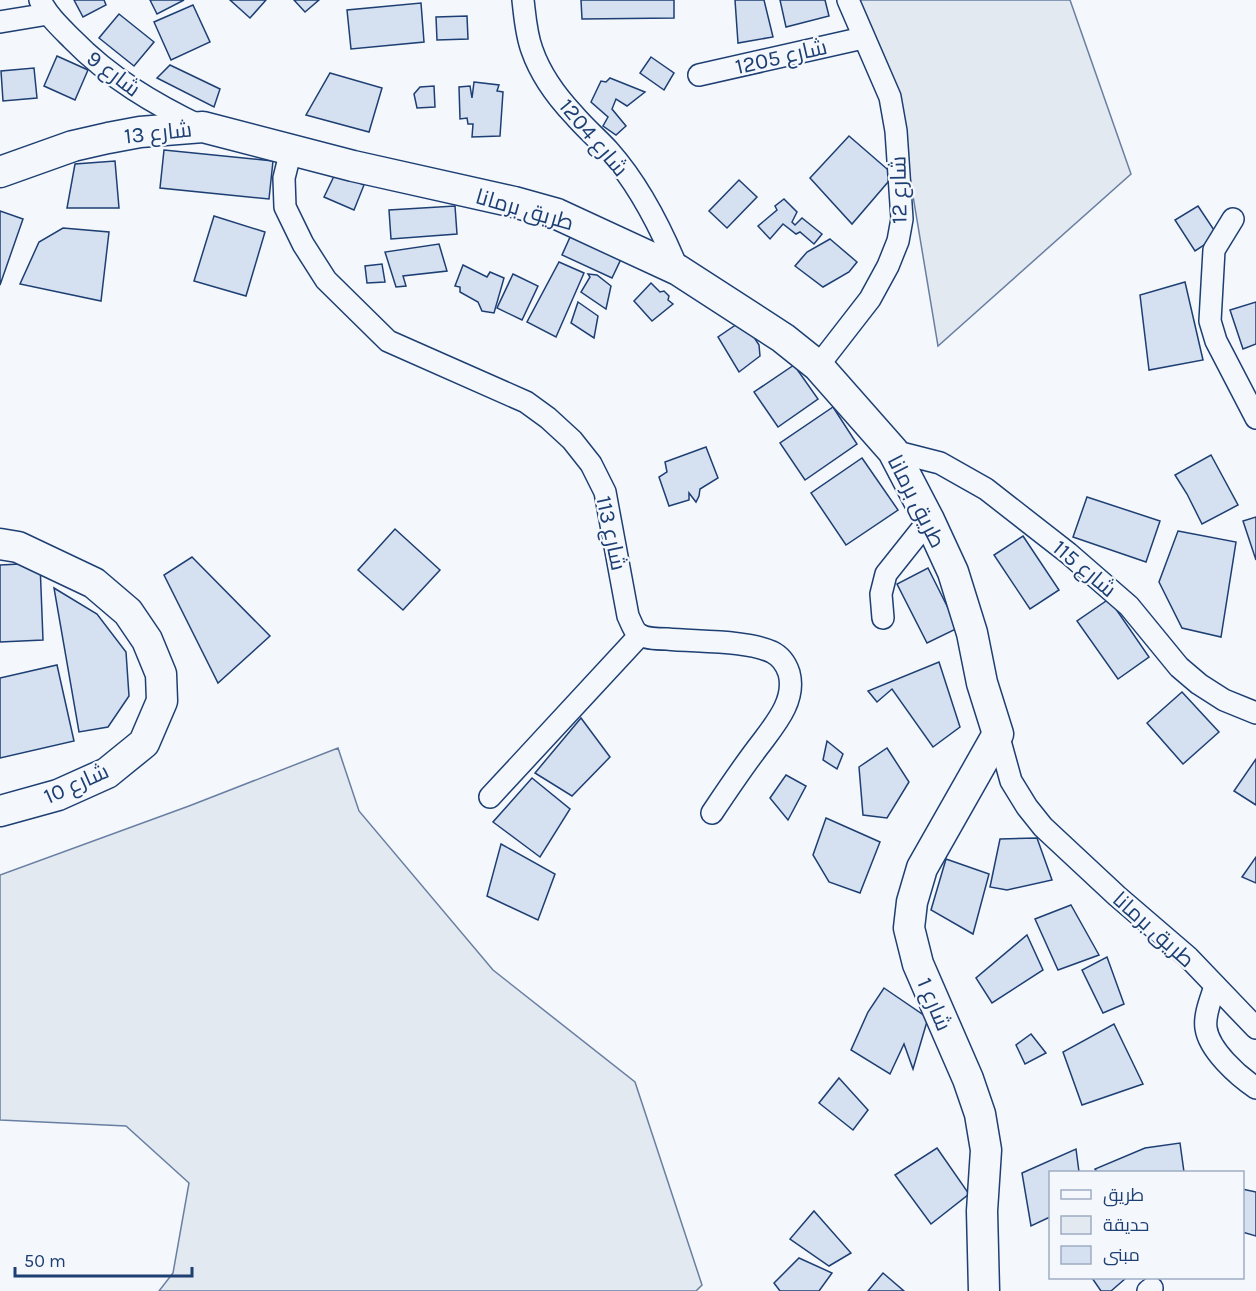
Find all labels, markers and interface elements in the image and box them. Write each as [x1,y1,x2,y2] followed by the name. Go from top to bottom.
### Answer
[733,34,830,81] street label: شارع 1205
[81,45,145,103] street label: شارع 9
[553,94,633,182] street label: شارع 1204
[123,117,193,150] street label: شارع 13
[885,156,914,224] street label: شارع 12
[473,184,577,236] street label: طريق برمانا
[882,451,951,552] street label: طريق برمانا
[589,494,632,573] street label: شارع 113
[1047,535,1121,604] street label: شارع 115
[40,758,113,811] street label: شارع 10
[1107,886,1200,973] street label: طريق برمانا
[910,974,957,1035] street label: شارع 1
[1049,1171,1244,1279] legend
[1103,1184,1144,1207] text: طريق
[1103,1214,1149,1236] text: حديقة
[15,1240,192,1278] scale bar
[1103,1244,1140,1266] text: مبنى
[24,1250,66,1272] text: 50 m

